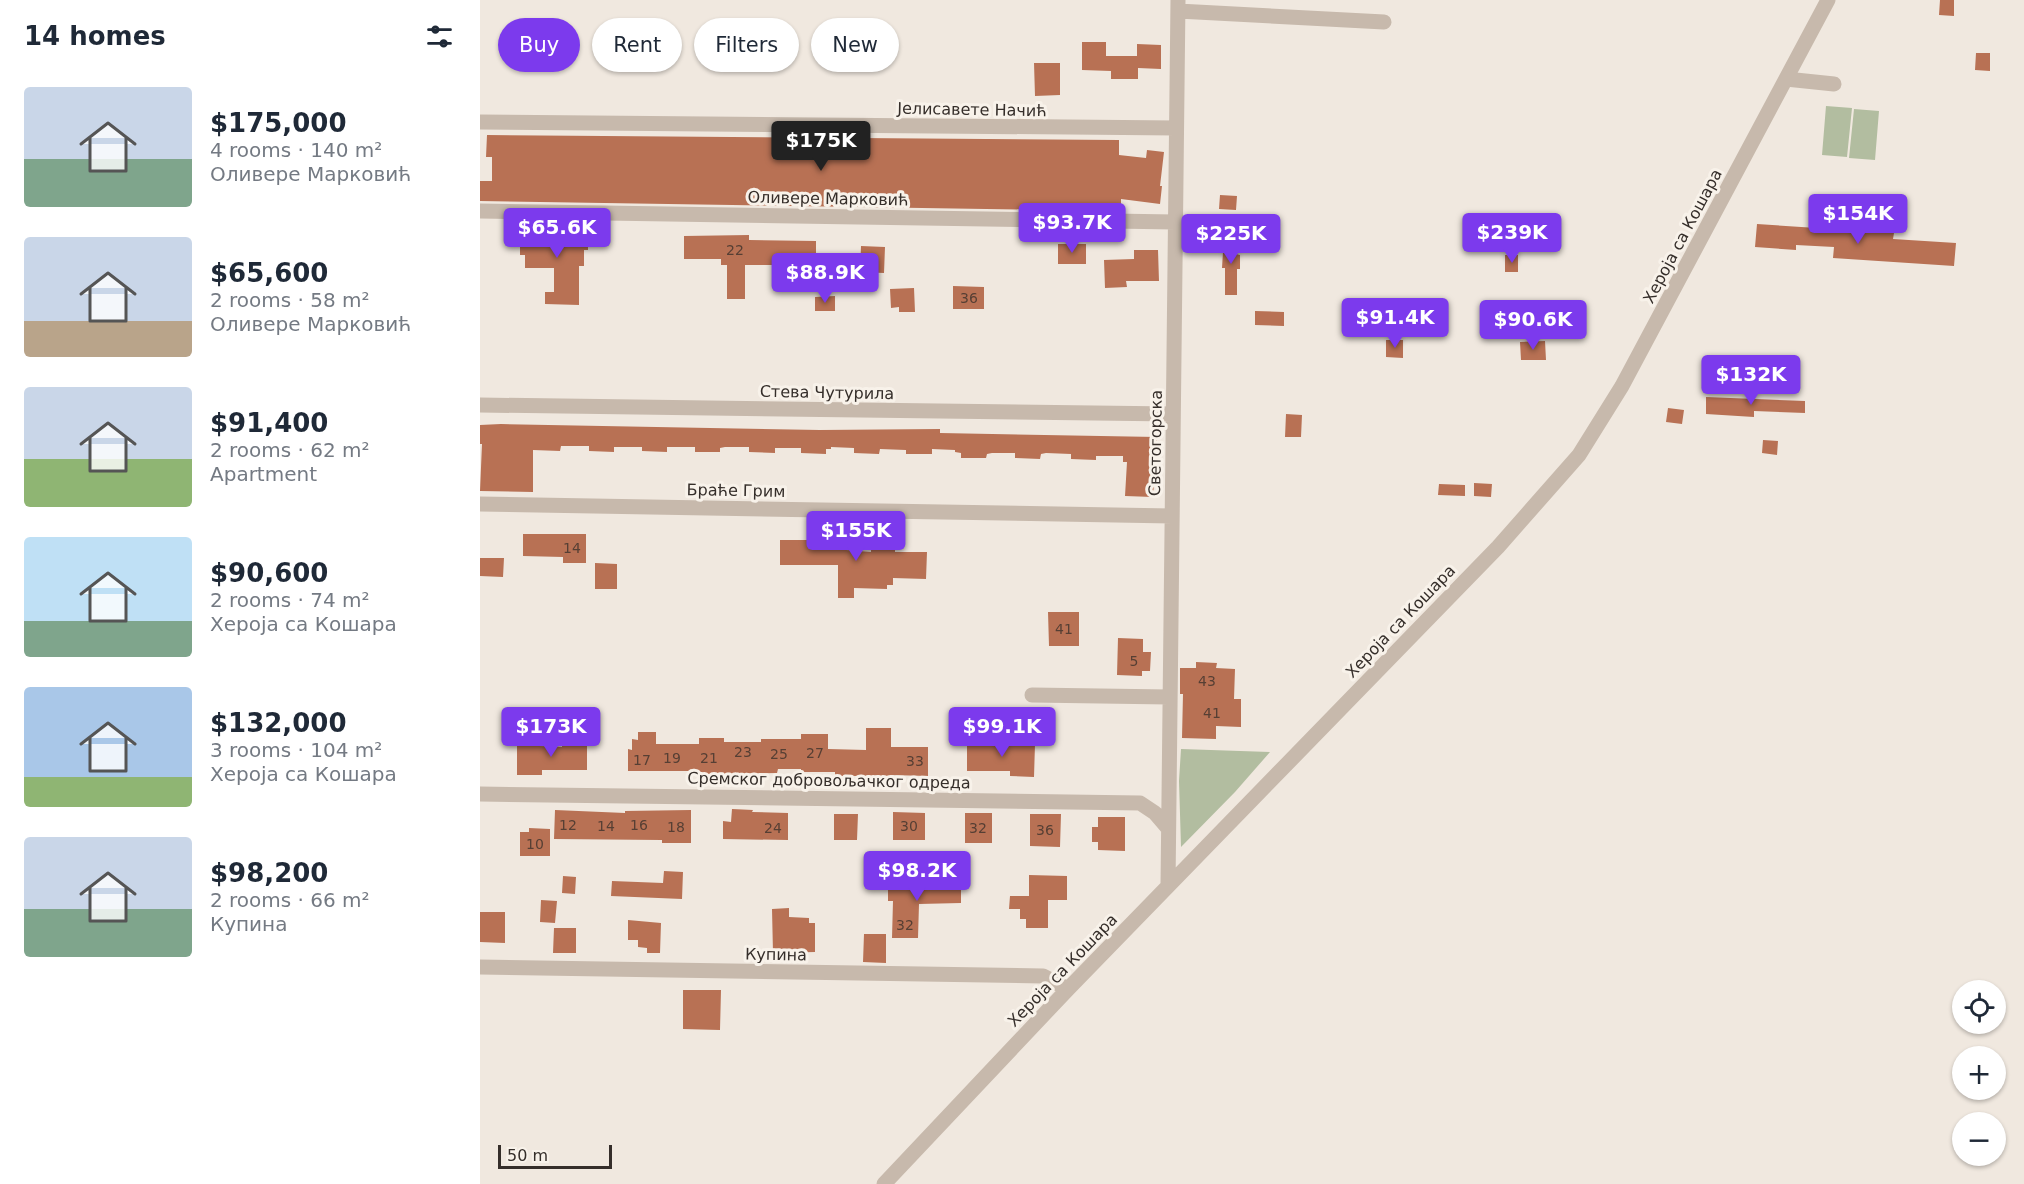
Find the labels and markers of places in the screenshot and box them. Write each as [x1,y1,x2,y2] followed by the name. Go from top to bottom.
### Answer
[779,121,863,172] pin: $175K
[1816,194,1900,245] pin: $154K
[1023,203,1121,254] pin: $93.7K
[508,208,606,259] pin: $65.6K
[1470,213,1554,264] pin: $239K
[1189,214,1273,265] pin: $225K
[776,253,874,304] pin: $88.9K
[1346,298,1444,349] pin: $91.4K
[1484,300,1582,351] pin: $90.6K
[1709,355,1793,406] pin: $132K
[814,511,898,562] pin: $155K
[509,707,593,758] pin: $173K
[953,707,1051,758] pin: $99.1K
[868,851,966,902] pin: $98.2K

